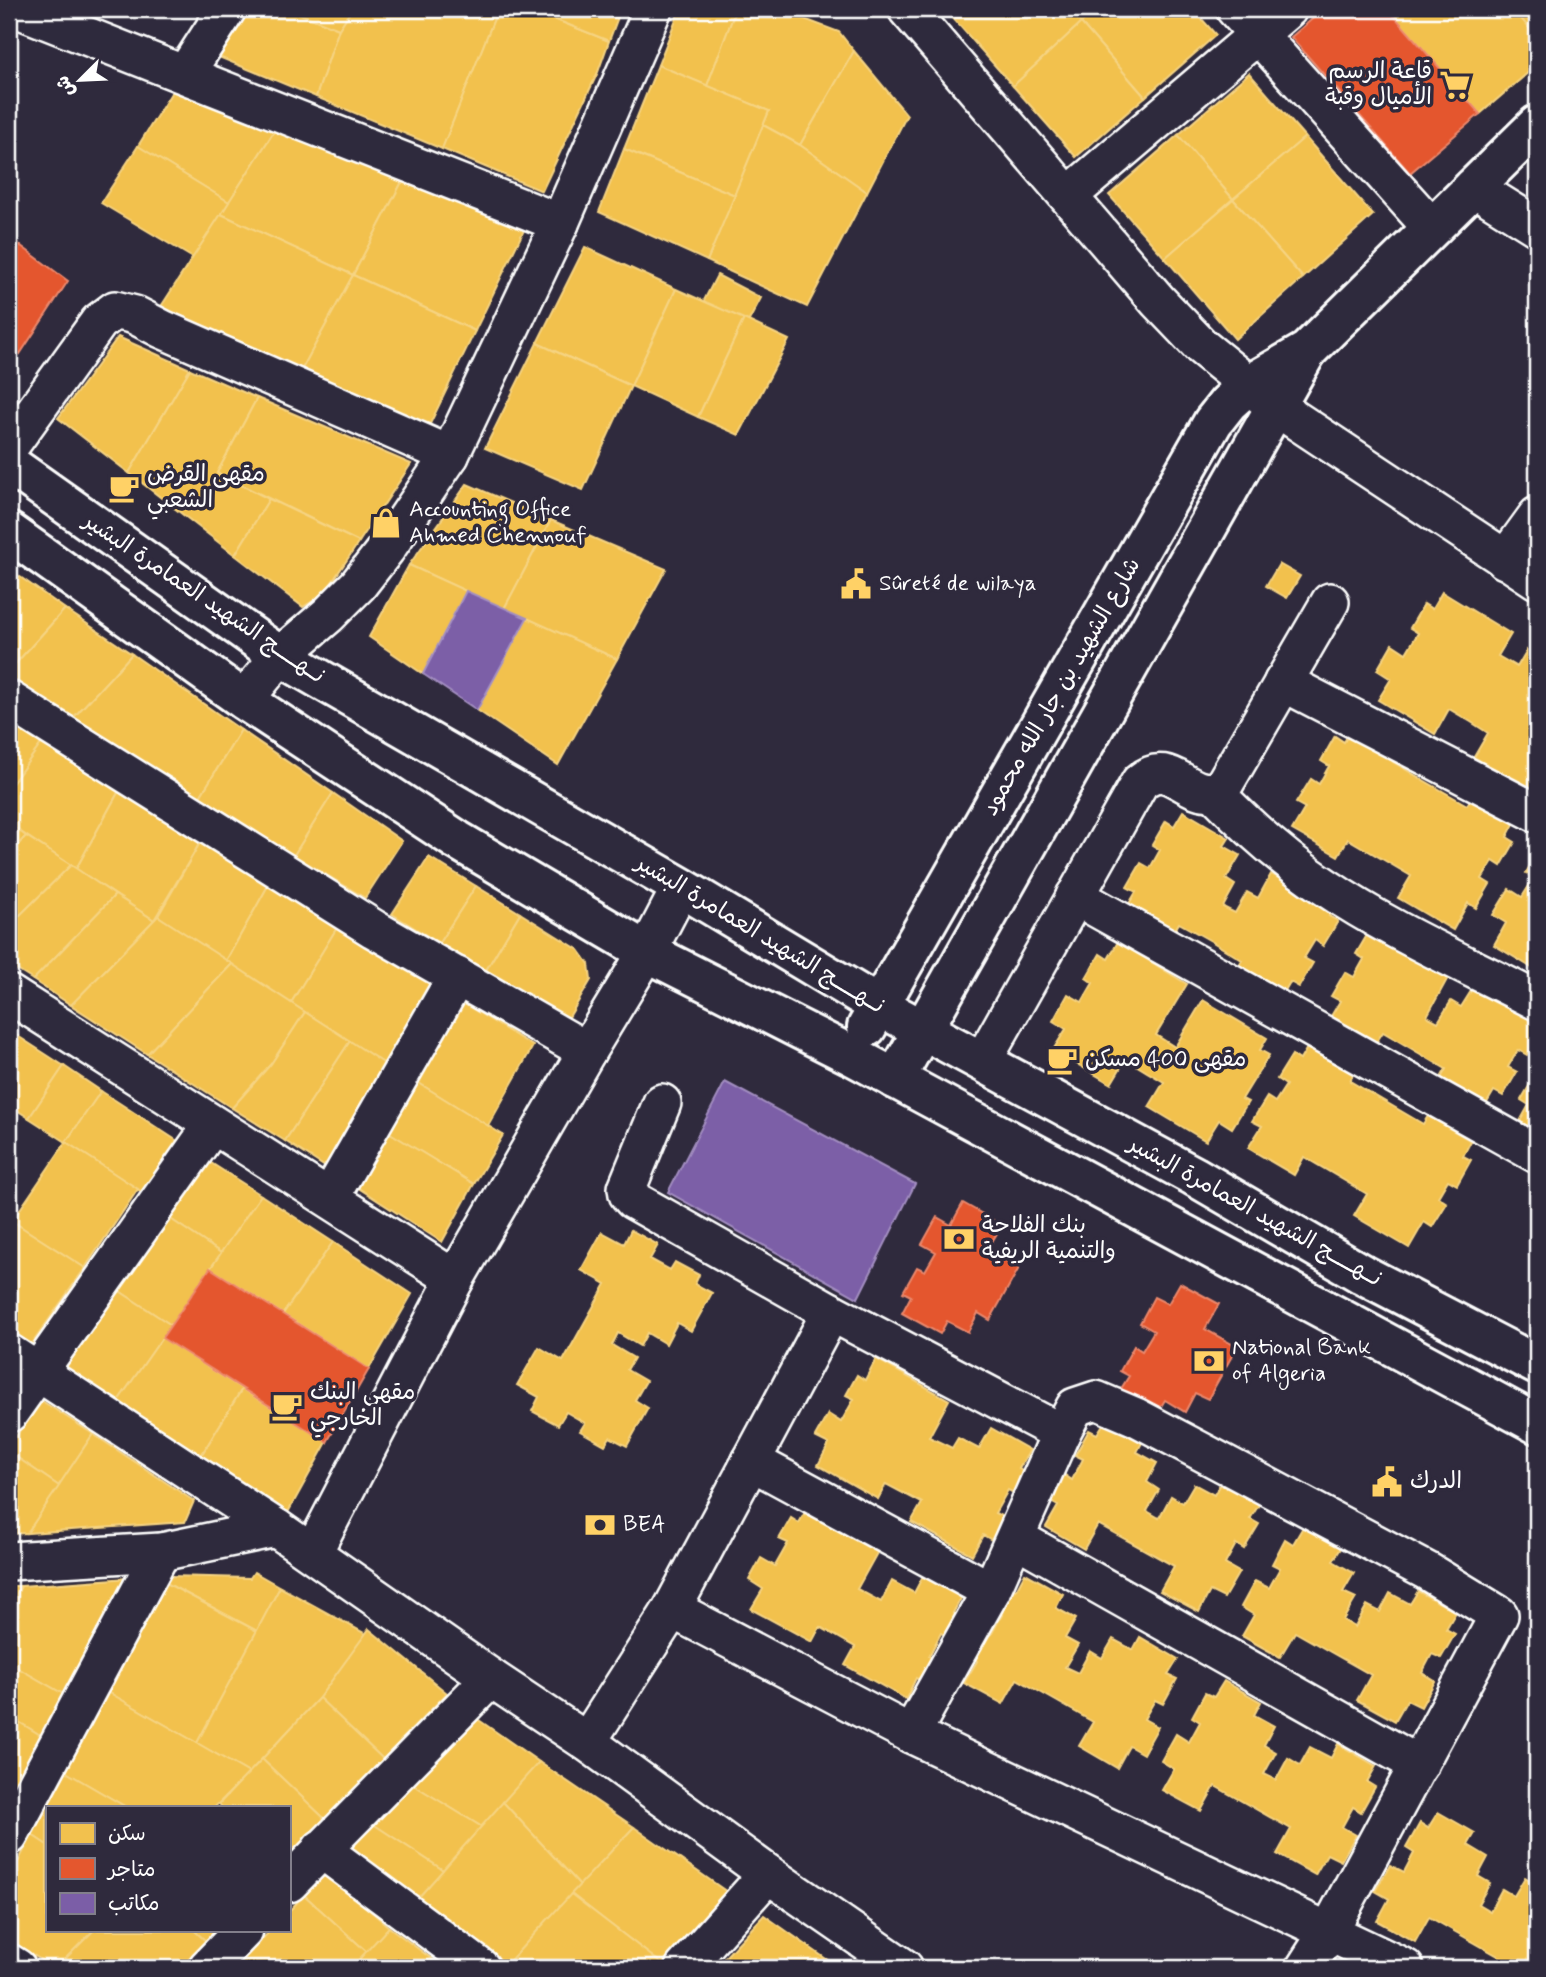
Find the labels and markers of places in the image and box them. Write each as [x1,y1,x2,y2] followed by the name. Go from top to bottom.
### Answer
[1325,57,1432,113] place label: قاعة الرسم الأميال وقبة
[1438,68,1472,102] supermarket icon: قاعة الرسم الأميال وقبة
[147,460,265,520] place label: مقهى القرض الشعبي
[107,471,141,505] cafe icon: مقهى القرض الشعبي
[409,495,587,551] place label: Accounting Office Ahmed Chennouf
[369,506,403,540] shop icon: Accounting Office Ahmed Chennouf
[839,567,873,601] public building icon: Sûreté de wilaya
[879,569,1037,599] place label: Sûreté de wilaya
[1045,1043,1079,1077] cafe icon: مقهى 400 مسكن
[1085,1045,1246,1075] place label: مقهى 400 مسكن
[982,1211,1116,1267] place label: بنك الفلاحة والتنمية الريفية
[942,1222,976,1256] bank icon: بنك الفلاحة والتنمية الريفية
[1232,1333,1371,1391] place label: National Bank of Algeria
[1192,1344,1226,1378] bank icon: National Bank of Algeria
[310,1378,415,1438] place label: مقهى البنك الخارجي
[270,1389,304,1423] cafe icon: مقهى البنك الخارجي
[1370,1465,1404,1499] public building icon: الدرك
[1410,1467,1462,1497] place label: الدرك
[583,1508,617,1542] bank icon: BEA
[623,1510,666,1540] place label: BEA

